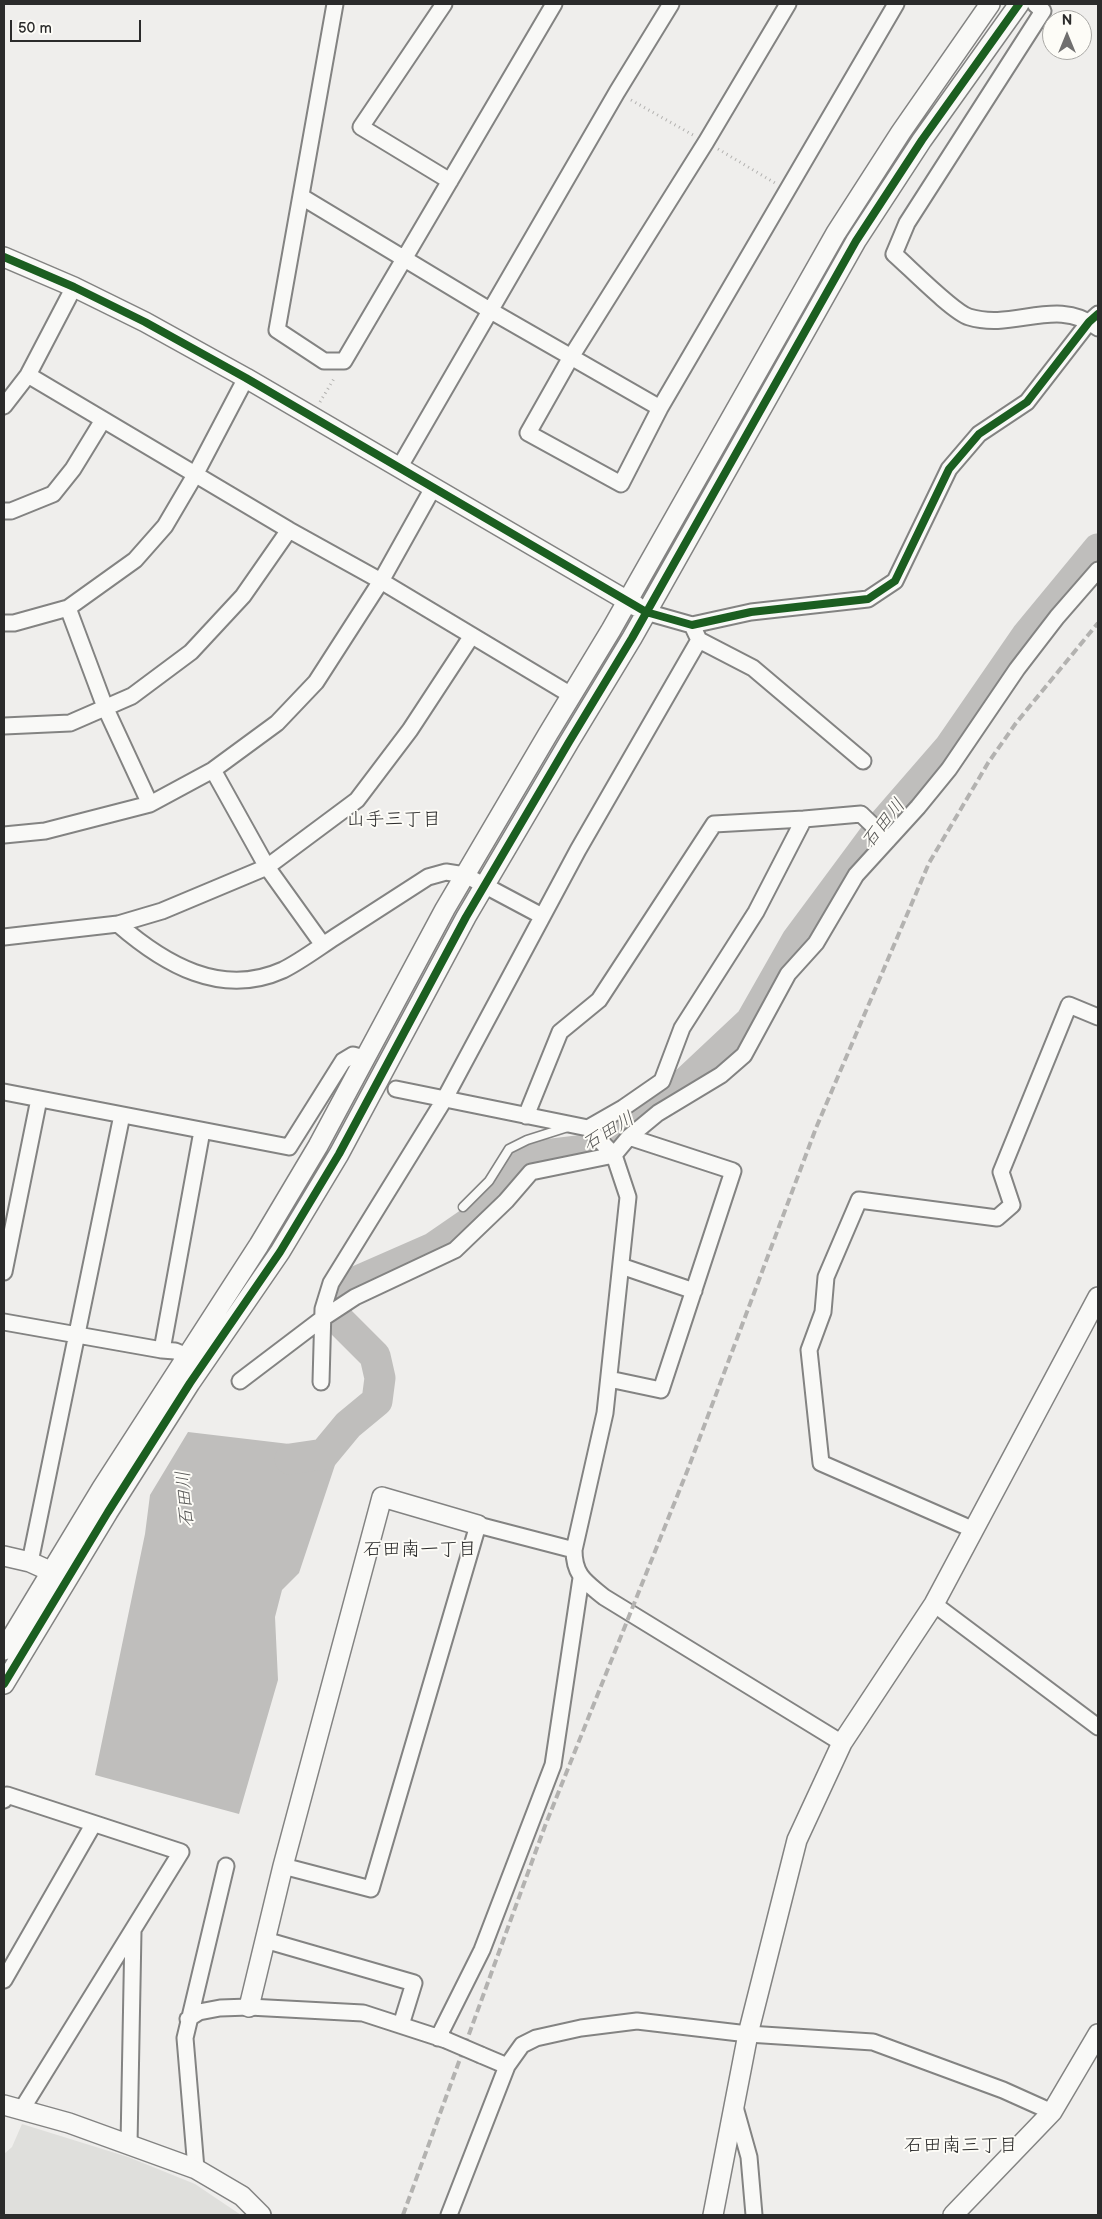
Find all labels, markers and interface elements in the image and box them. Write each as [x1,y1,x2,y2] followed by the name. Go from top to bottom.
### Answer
[12,10,144,42] scale bar
[1042,10,1092,60] north arrow
[1062,12,1072,29] text: N
[18,19,52,38] text: 50 m
[857,795,911,853] water label: 石田川
[347,809,441,831] district label: 山手三丁目
[579,1108,639,1156] water label: 石田川
[173,1470,199,1528] water label: 石田川
[363,1539,477,1561] district label: 石田南一丁目
[904,2135,1018,2157] district label: 石田南三丁目

